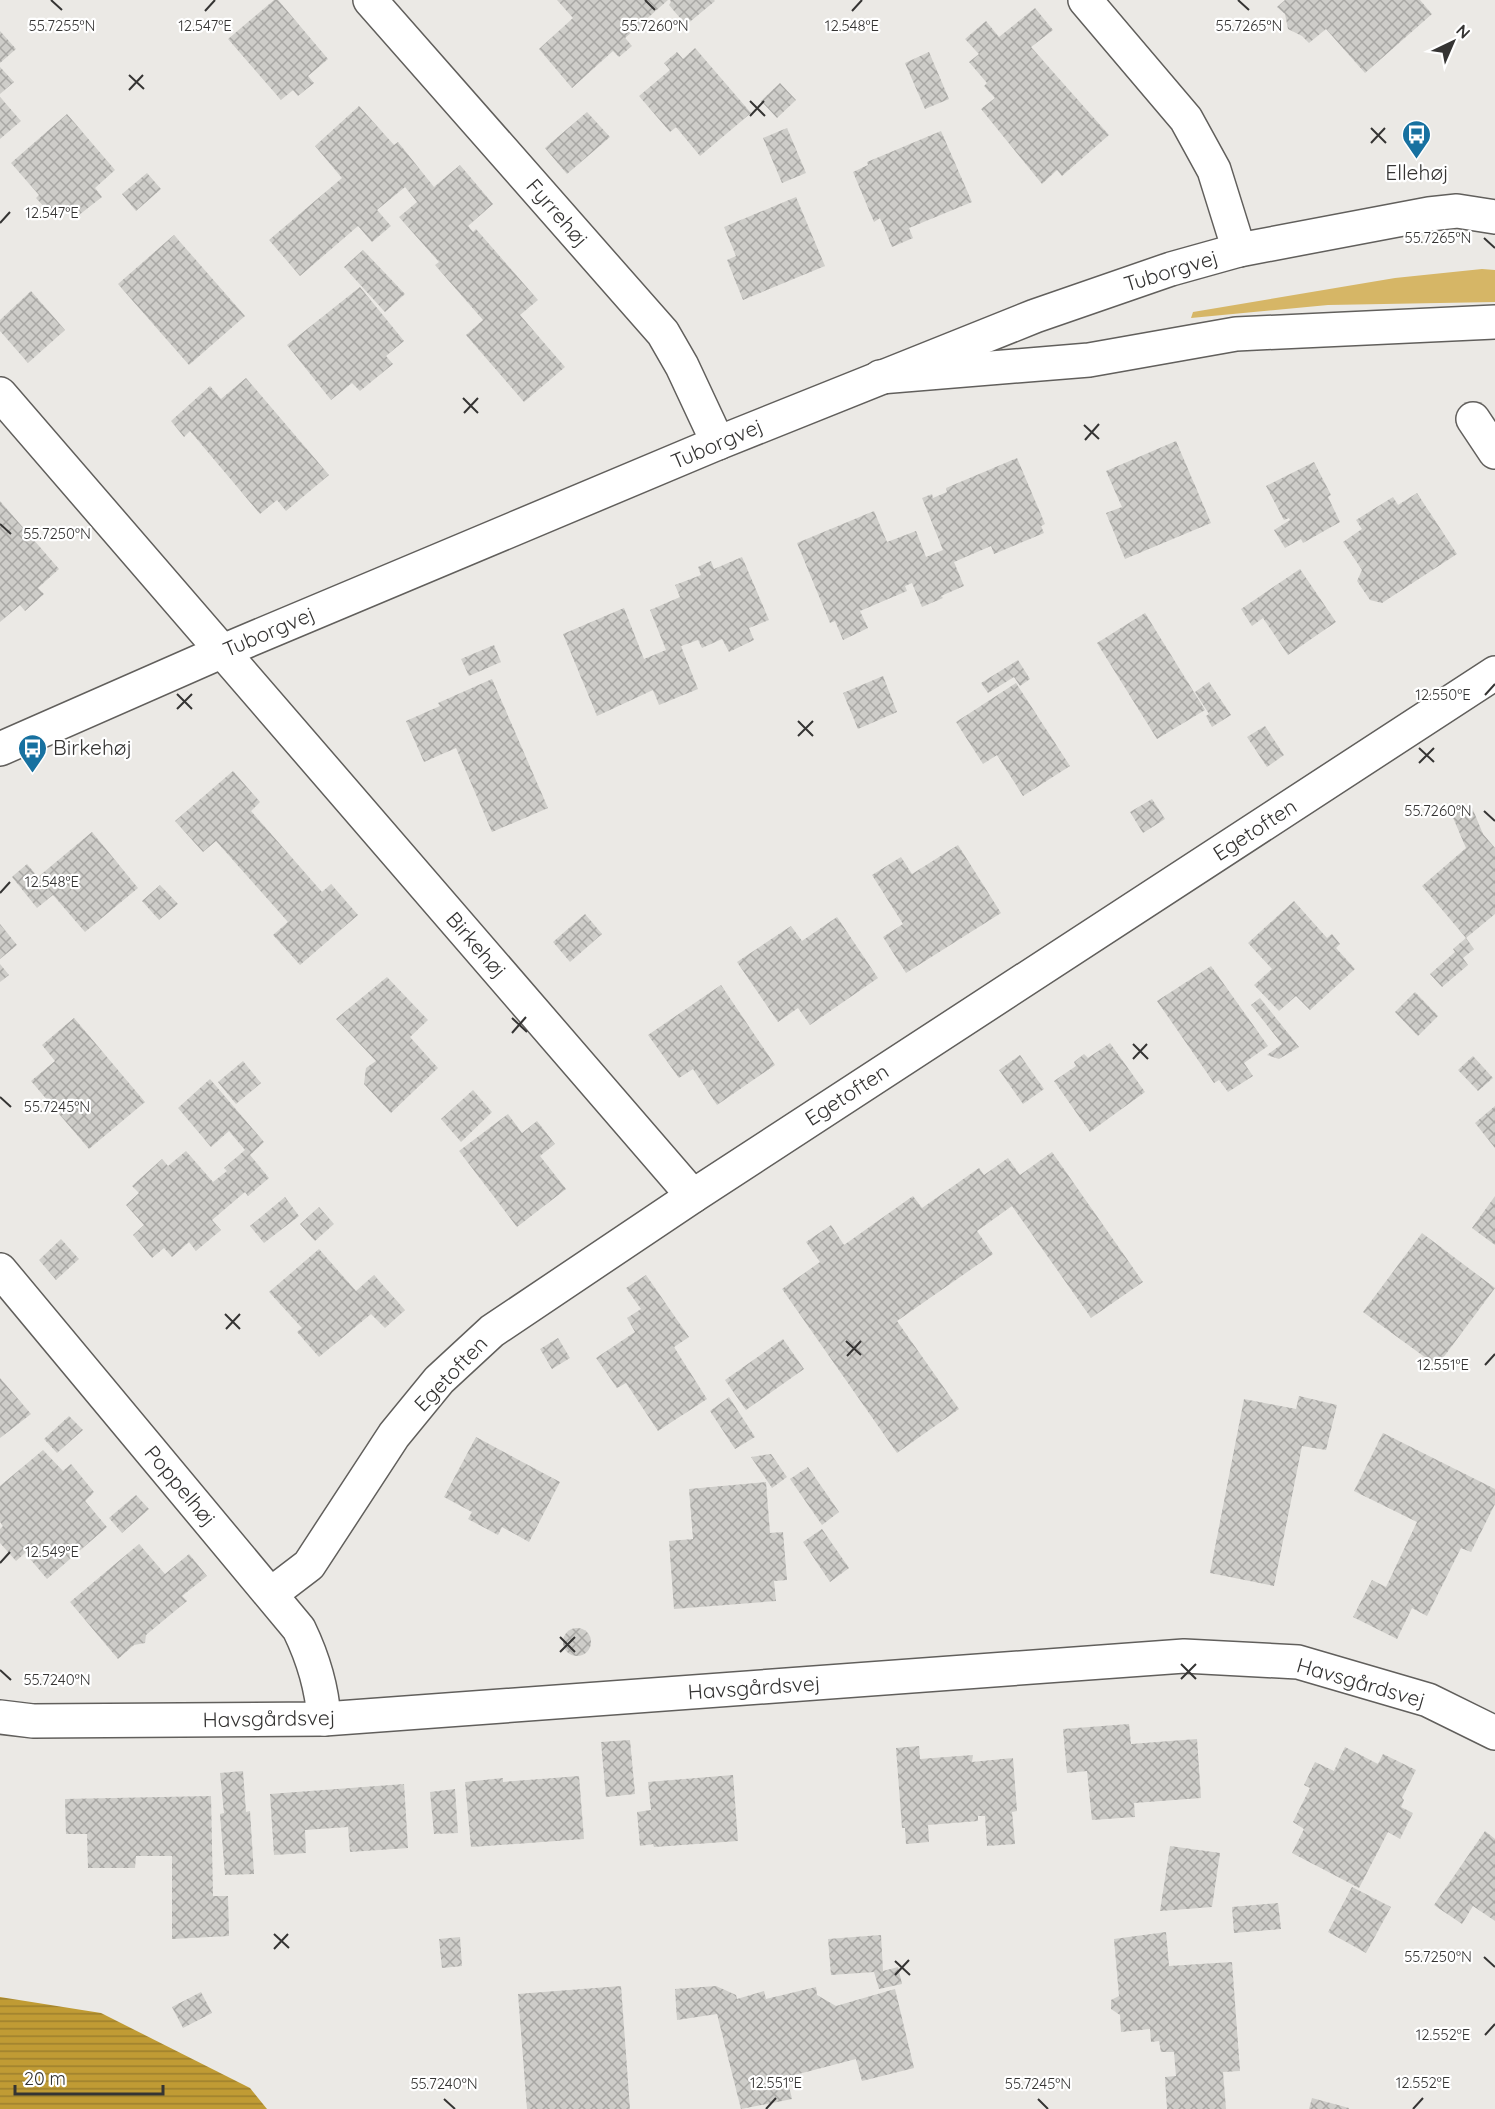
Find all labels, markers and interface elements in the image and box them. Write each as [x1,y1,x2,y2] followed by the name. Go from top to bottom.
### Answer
[1423,12,1483,72] north arrow
[29,16,95,35] text: 55.7255°N
[178,16,232,35] text: 12.547°E
[621,16,689,35] text: 55.7260°N
[825,16,879,35] text: 12.548°E
[1216,16,1282,35] text: 55.7265°N
[1452,20,1475,42] text: N
[1401,118,1433,160] bus stop icon: Ellehøj
[1385,159,1449,185] place label: Ellehøj
[521,173,594,252] street label: Fyrrehøj
[25,203,79,222] text: 12.547°E
[1405,228,1471,247] text: 55.7265°N
[1121,243,1221,297] street label: Tuborgvej
[667,412,766,474] street label: Tuborgvej
[23,524,91,543] text: 55.7250°N
[219,600,318,662] street label: Tuborgvej
[1415,685,1471,704] text: 12.550°E
[16,732,48,774] bus stop icon: Birkehøj
[53,734,132,760] place label: Birkehøj
[1208,792,1301,866] street label: Egetoften
[1404,801,1472,820] text: 55.7260°N
[25,872,79,891] text: 12.548°E
[441,906,513,983] street label: Birkehøj
[800,1057,893,1131] street label: Egetoften
[24,1097,90,1116] text: 55.7245°N
[408,1330,492,1416] street label: Egetoften
[1417,1355,1469,1374] text: 12.551°E
[139,1440,222,1531] street label: Poppelhøj
[25,1542,79,1561] text: 12.549°E
[1294,1651,1429,1713] street label: Havsgårdsvej
[687,1669,821,1705] street label: Havsgårdsvej
[23,1670,91,1689] text: 55.7240°N
[202,1704,336,1732] street label: Havsgårdsvej
[1404,1947,1472,1966] text: 55.7250°N
[1416,2025,1470,2044] text: 12.552°E
[15,2058,164,2096] scale bar
[24,2067,66,2090] text: 20 m
[750,2073,802,2092] text: 12.551°E
[1396,2073,1450,2092] text: 12.552°E
[410,2074,478,2093] text: 55.7240°N
[1005,2074,1071,2093] text: 55.7245°N

